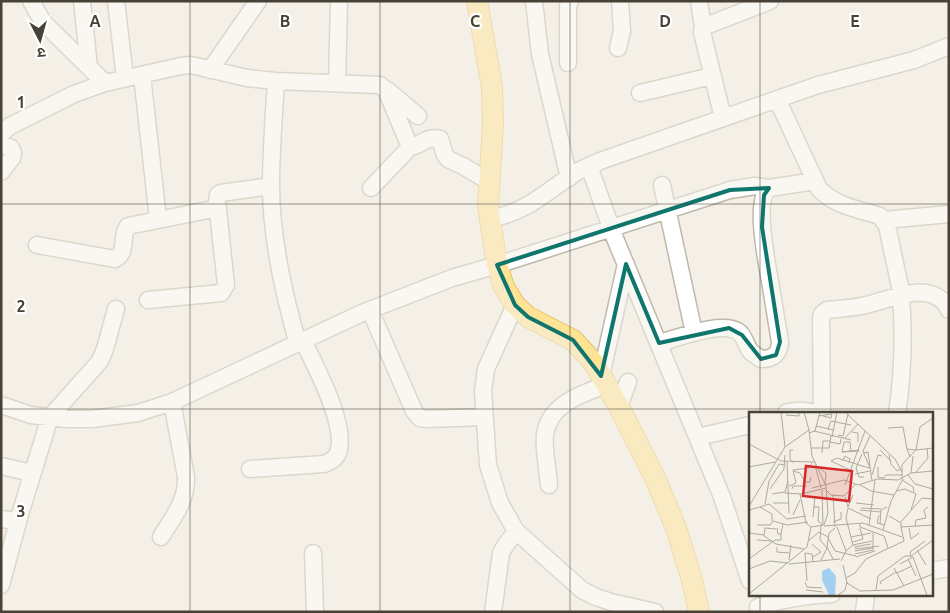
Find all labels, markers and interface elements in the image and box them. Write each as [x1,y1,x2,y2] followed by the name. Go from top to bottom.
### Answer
[89,12,101,30] text: A
[280,12,290,30] text: B
[470,12,480,30] text: C
[659,12,671,30] text: D
[850,12,860,30] text: E
[15,15,65,65] north arrow
[36,45,46,61] text: उ
[16,93,26,111] text: 1
[16,297,26,315] text: 2
[749,412,932,596] inset map
[16,502,26,520] text: 3

